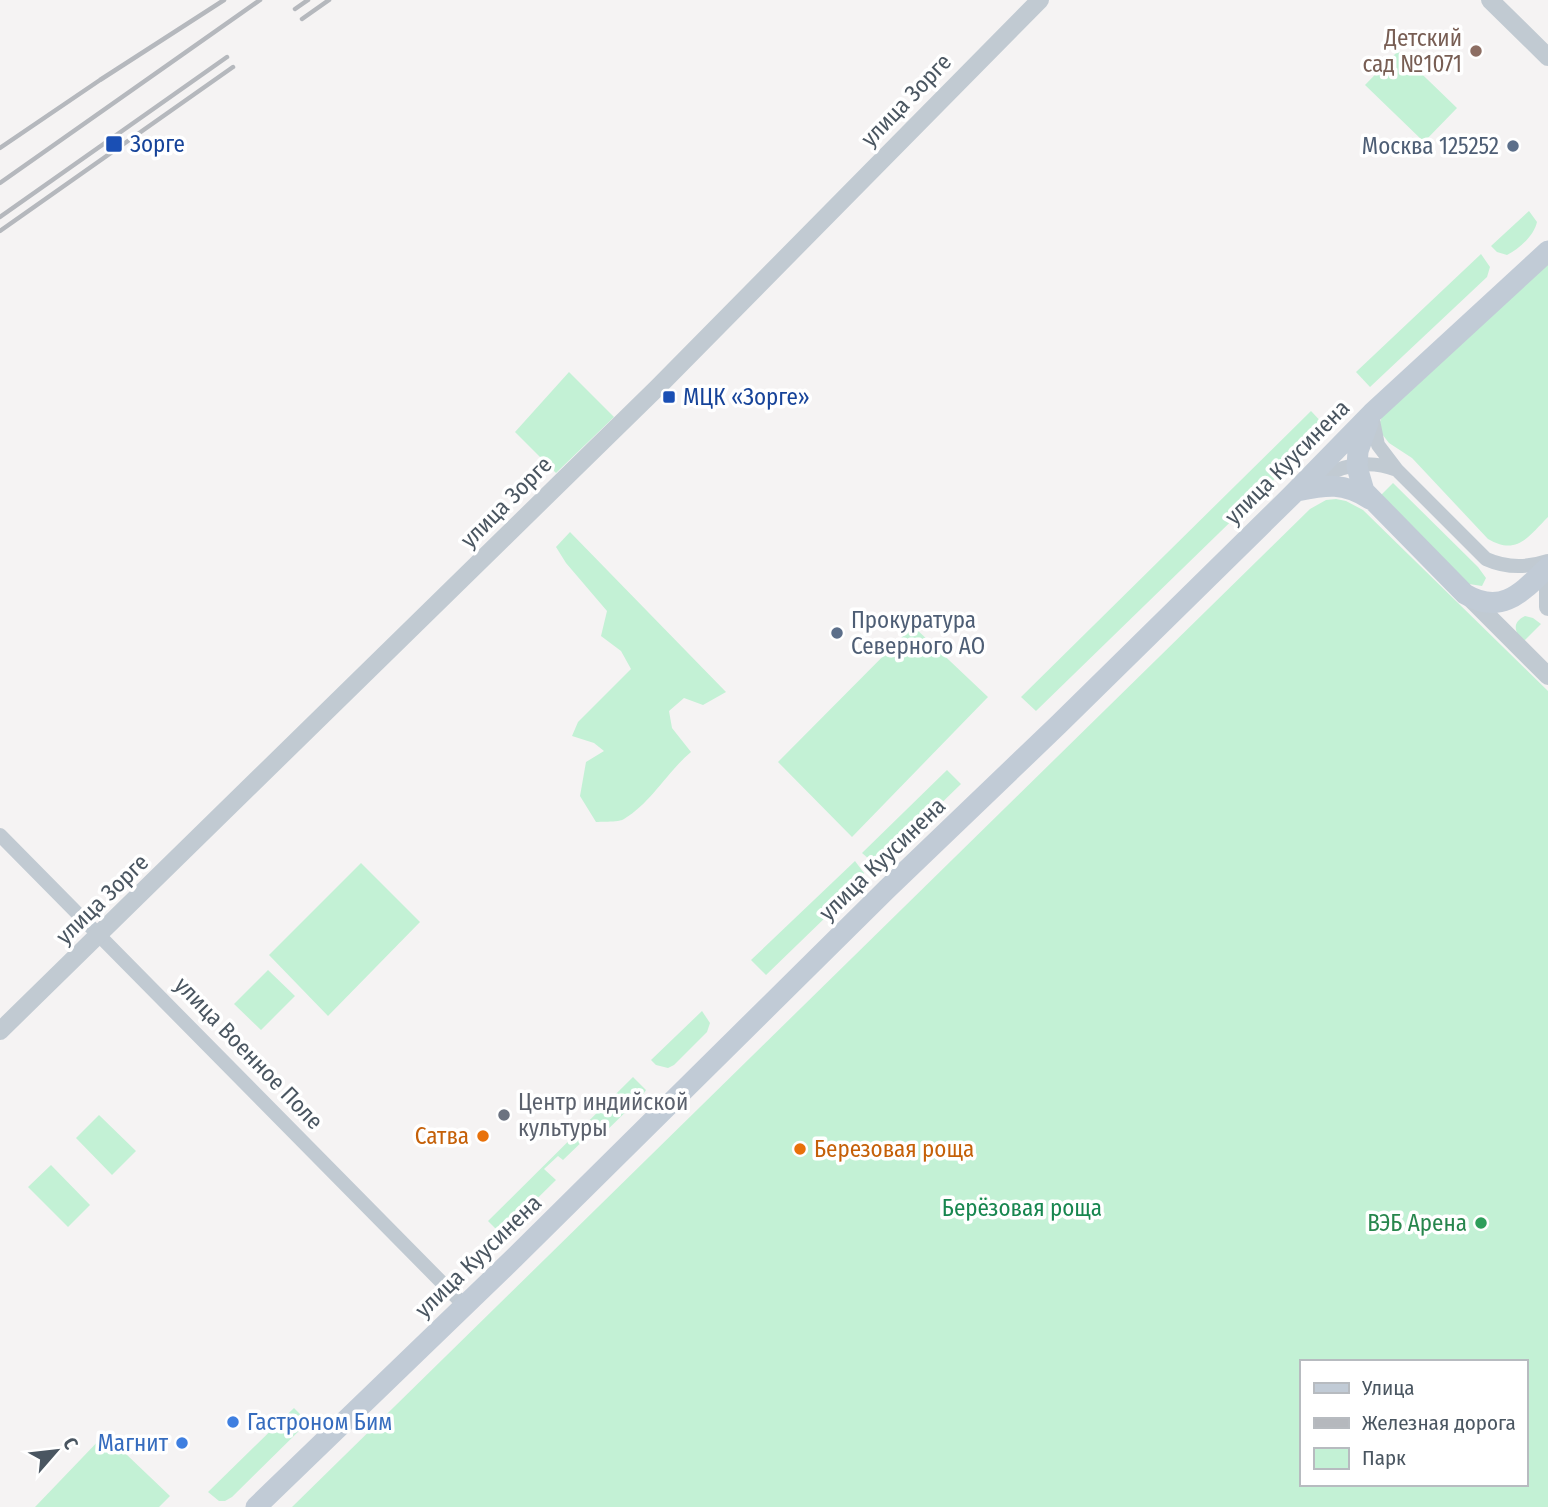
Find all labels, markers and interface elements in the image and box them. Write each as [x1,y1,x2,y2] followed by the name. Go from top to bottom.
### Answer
[1362,24,1462,78] place label: Детский сад №1071
[1468,43,1484,59] marker: Детский сад №1071
[855,48,957,152] street label: улица Зорге
[130,130,185,158] place label: Зорге
[1362,132,1499,160] place label: Москва 125252
[104,134,124,154] marker: Зорге
[1505,138,1521,154] marker: Москва 125252
[683,383,810,411] place label: МЦК «Зорге»
[661,389,677,405] marker: МЦК «Зорге»
[1219,394,1355,530] street label: улица Куусинена
[454,450,558,554] street label: улица Зорге
[851,606,985,660] place label: Прокуратура Северного АО
[829,625,845,641] marker: Прокуратура Северного АО
[813,792,951,926] street label: улица Куусинена
[50,848,154,950] street label: улица Зорге
[169,971,329,1135] street label: улица Военное Поле
[518,1088,688,1142] place label: Центр индийской культуры
[496,1107,512,1123] marker: Центр индийской культуры
[415,1122,469,1150] place label: Сатва
[475,1128,491,1144] marker: Сатва
[814,1135,974,1163] place label: Березовая роща
[792,1141,808,1157] marker: Березовая роща
[409,1189,547,1323] street label: улица Куусинена
[942,1194,1102,1222] park label: Берёзовая роща
[1367,1209,1467,1237] place label: ВЭБ Арена
[1473,1215,1489,1231] marker: ВЭБ Арена
[1300,1360,1527,1486] legend
[1361,1375,1415,1401] text: Улица
[247,1408,392,1436] place label: Гастроном Бим
[1362,1410,1516,1436] text: Железная дорога
[225,1414,241,1430] marker: Гастроном Бим
[21,1416,91,1486] north arrow
[98,1429,169,1457] place label: Магнит
[58,1433,83,1453] text: С
[174,1435,190,1451] marker: Магнит
[1362,1445,1406,1471] text: Парк

